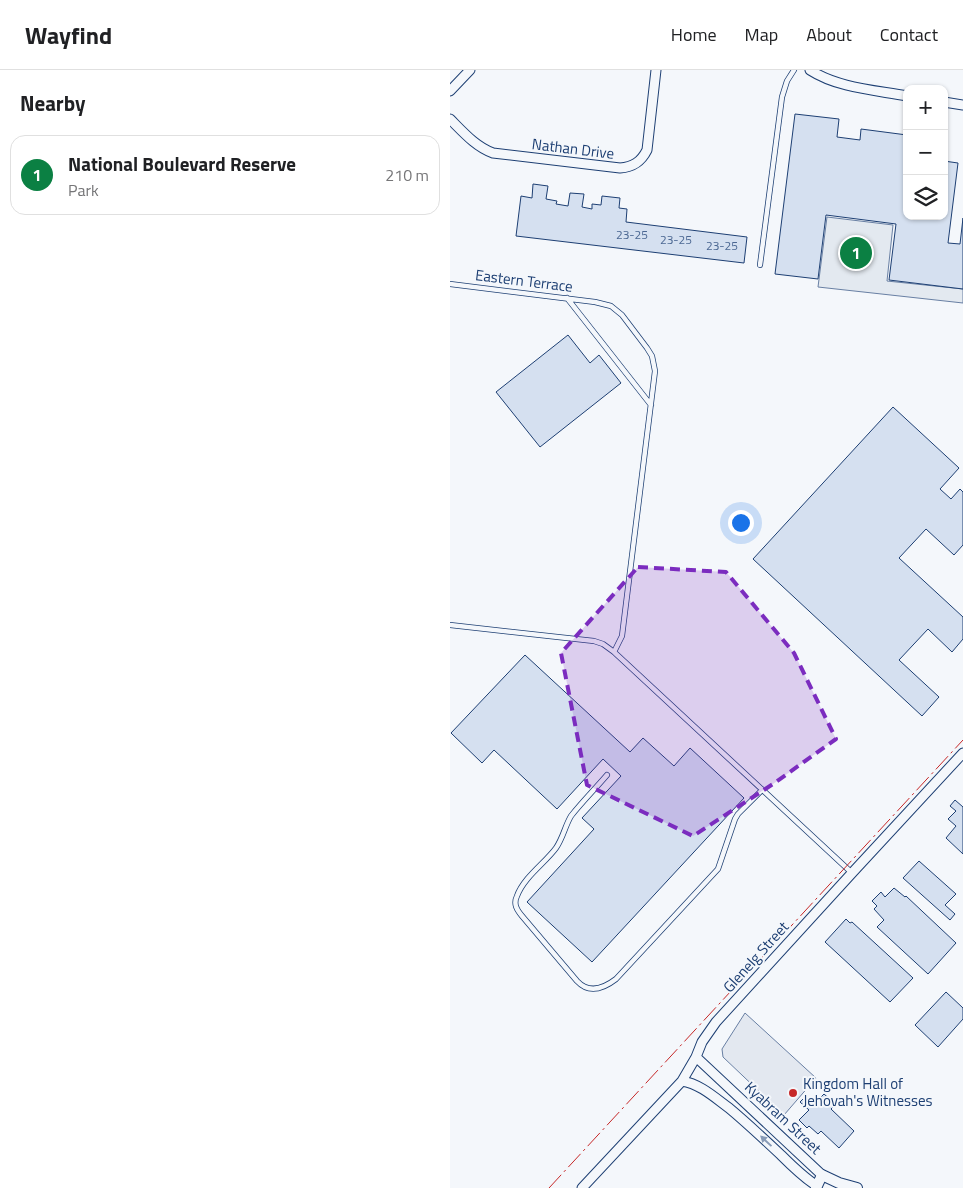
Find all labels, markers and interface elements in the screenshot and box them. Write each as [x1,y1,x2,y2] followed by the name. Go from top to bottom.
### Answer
[25,17,112,53] text: Wayfind
[671,21,717,48] text: Home
[745,21,778,48] text: Map
[806,21,852,48] text: About
[880,21,938,48] text: Contact
[903,85,948,220] map controls
[903,85,948,130] button: +
[20,87,85,119] text: Nearby
[903,130,948,175] button: −
[531,132,615,165] street label: Nathan Drive
[68,149,296,178] text: National Boulevard Reserve
[33,163,41,187] text: 1
[385,163,429,187] text: 210 m
[903,175,948,220] button: layers
[68,178,99,202] text: Park
[616,225,648,244] house number: 23-25
[660,230,692,249] house number: 23-25
[840,234,872,272] pin: 1
[706,236,738,255] house number: 23-25
[474,263,574,298] street label: Eastern Terrace
[728,510,754,536] your location
[717,915,794,997] street label: Glenelg Street
[803,1072,932,1112] place label: Kingdom Hall of Jehovah's Witnesses
[740,1076,828,1160] street label: Kyabram Street
[787,1087,799,1099] marker: Kingdom Hall of Jehovah's Witnesses
[760,1135,772,1147] one-way arrow

